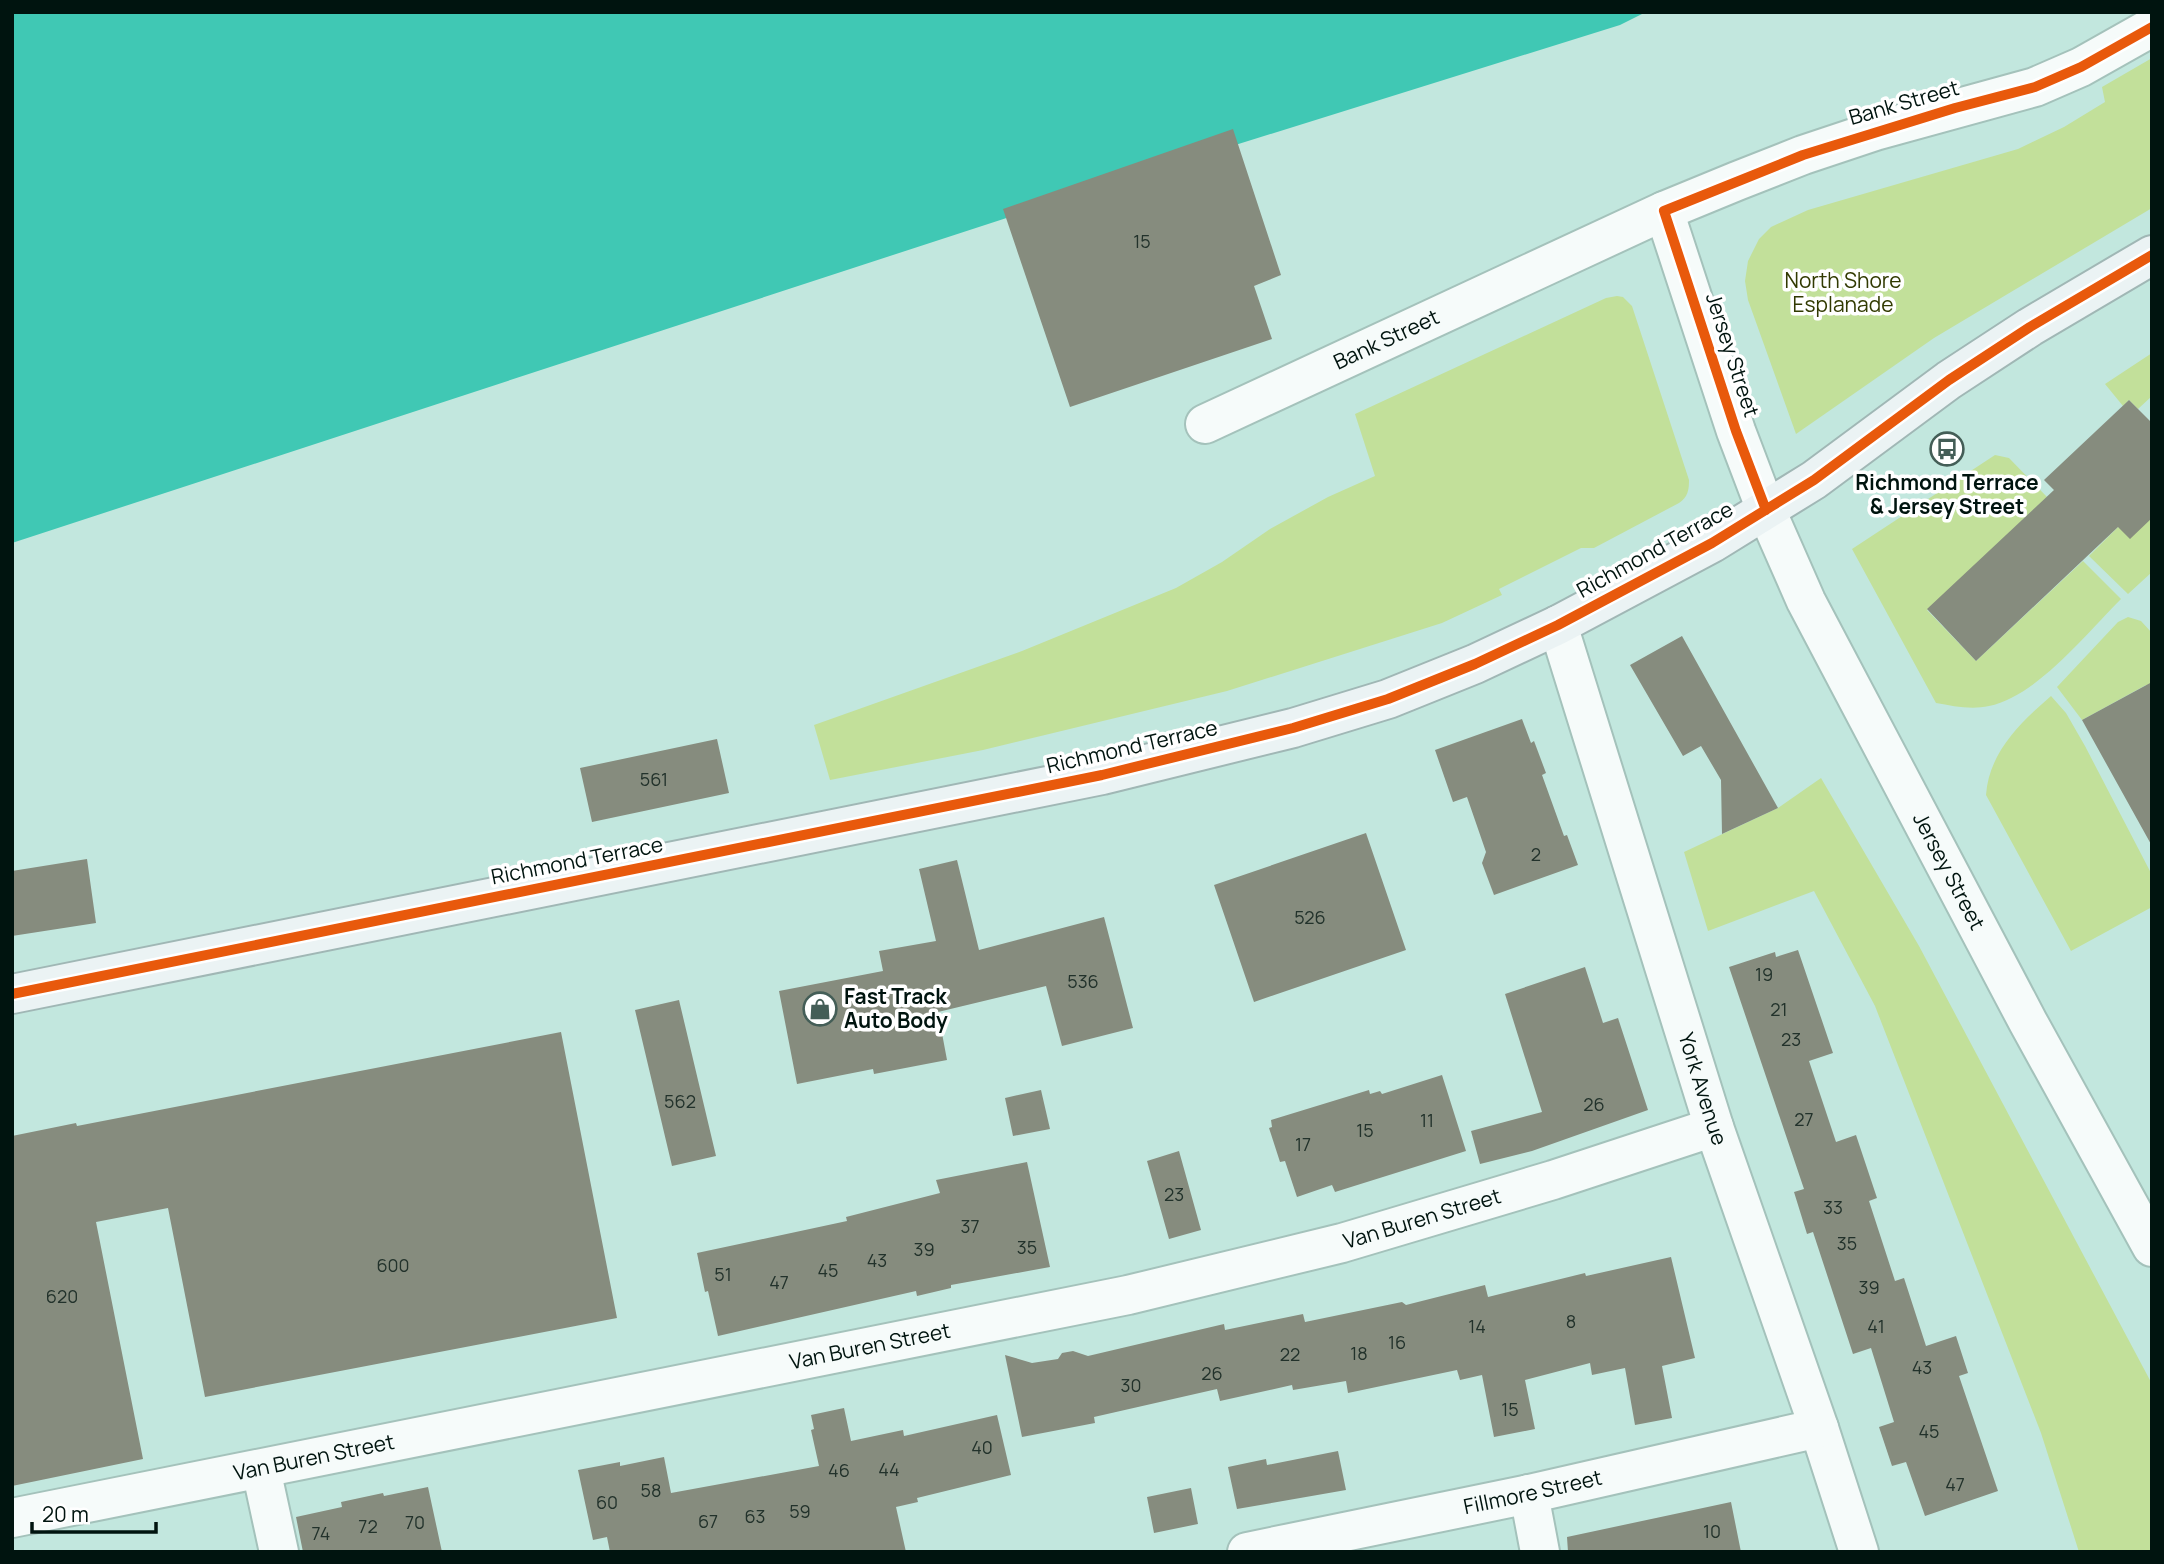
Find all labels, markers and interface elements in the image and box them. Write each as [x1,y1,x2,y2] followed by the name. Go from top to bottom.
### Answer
[1845,73,1962,131] street label: Bank Street
[1133,229,1151,253] house number: 15
[1785,266,1901,318] park label: North Shore Esplanade
[1700,289,1766,420] street label: Jersey Street
[1329,302,1443,375] street label: Bank Street
[1928,430,1966,468] bus stop icon: Richmond Terrace & Jersey Street
[1855,468,2039,520] place label: Richmond Terrace & Jersey Street
[1571,495,1738,604] street label: Richmond Terrace
[1044,713,1220,779] street label: Richmond Terrace
[640,767,668,791] house number: 561
[1907,807,1992,935] street label: Jersey Street
[488,830,665,890] street label: Richmond Terrace
[1531,842,1541,866] house number: 2
[1294,905,1326,929] house number: 526
[1755,962,1773,986] house number: 19
[1067,969,1099,993] house number: 536
[844,982,948,1034] place label: Fast Track Auto Body
[801,990,839,1028] shop icon: Fast Track Auto Body
[1770,997,1788,1021] house number: 21
[1781,1027,1801,1051] house number: 23
[1673,1029,1734,1149] street label: York Avenue
[664,1089,696,1113] house number: 562
[1583,1092,1605,1116] house number: 26
[1794,1107,1814,1131] house number: 27
[1420,1108,1434,1132] house number: 11
[1356,1118,1374,1142] house number: 15
[1295,1132,1311,1156] house number: 17
[1340,1181,1504,1255] street label: Van Buren Street
[1164,1182,1184,1206] house number: 23
[1823,1195,1843,1219] house number: 33
[961,1214,980,1238] house number: 37
[1837,1231,1857,1255] house number: 35
[1017,1235,1037,1259] house number: 35
[913,1237,935,1261] house number: 39
[867,1248,887,1272] house number: 43
[376,1253,410,1277] house number: 600
[817,1258,839,1282] house number: 45
[714,1262,732,1286] house number: 51
[769,1270,789,1294] house number: 47
[1858,1275,1880,1299] house number: 39
[46,1284,78,1308] house number: 620
[1566,1309,1576,1333] house number: 8
[1468,1314,1486,1338] house number: 14
[1867,1314,1885,1338] house number: 41
[787,1316,953,1375] street label: Van Buren Street
[1388,1330,1406,1354] house number: 16
[1350,1341,1368,1365] house number: 18
[1280,1342,1300,1366] house number: 22
[1912,1355,1932,1379] house number: 43
[1201,1361,1223,1385] house number: 26
[1121,1373,1141,1397] house number: 30
[1501,1397,1519,1421] house number: 15
[1918,1419,1940,1443] house number: 45
[231,1427,397,1486] street label: Van Buren Street
[971,1435,993,1459] house number: 40
[878,1457,900,1481] house number: 44
[828,1458,850,1482] house number: 46
[1461,1463,1605,1520] street label: Fillmore Street
[1945,1472,1965,1496] house number: 47
[641,1478,661,1502] house number: 58
[32,1490,156,1534] scale bar
[596,1490,618,1514] house number: 60
[789,1499,811,1523] house number: 59
[42,1500,89,1528] text: 20 m
[744,1504,766,1528] house number: 63
[698,1509,718,1533] house number: 67
[405,1510,425,1534] house number: 70
[358,1514,378,1538] house number: 72
[1703,1519,1721,1543] house number: 10
[312,1521,330,1545] house number: 74

